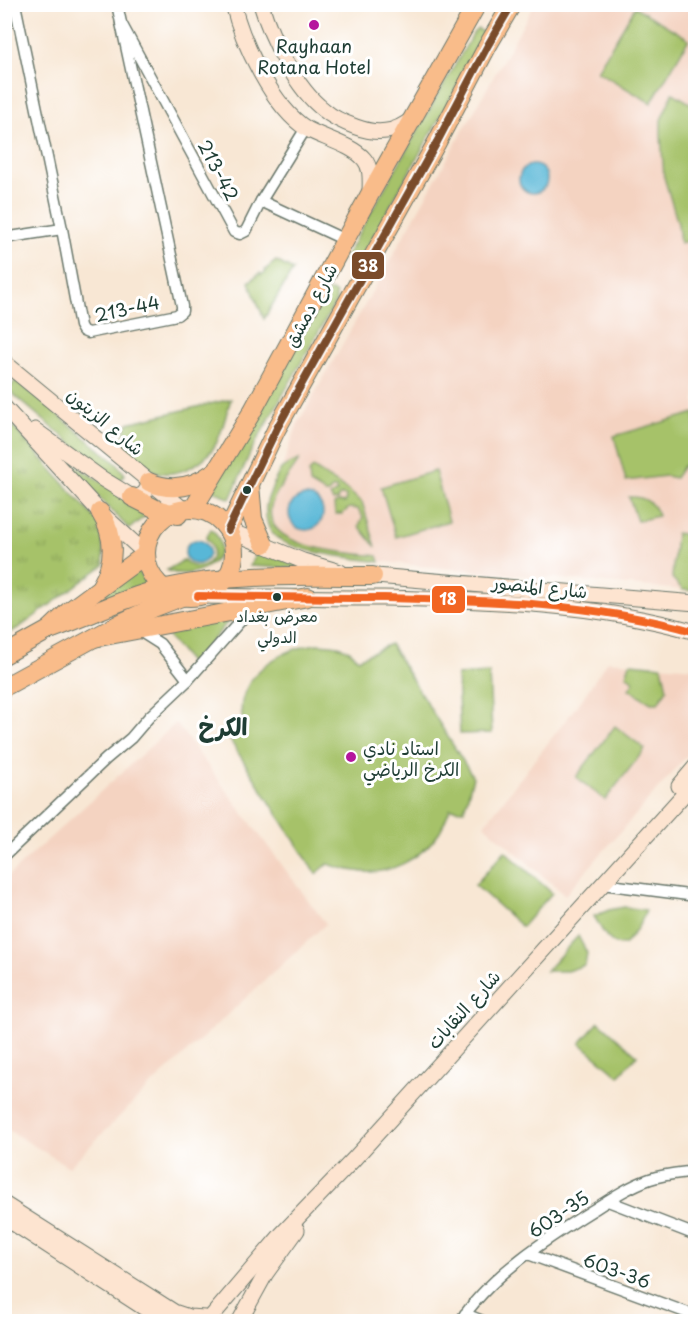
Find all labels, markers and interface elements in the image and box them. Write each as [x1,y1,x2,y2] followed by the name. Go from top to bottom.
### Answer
[307,18,321,32] marker: Rayhaan Rotana Hotel
[257,32,371,80] place label: Rayhaan Rotana Hotel
[192,135,246,205] street label: 213-42
[351,251,385,280] line badge: 38
[358,253,378,277] text: 38
[277,258,343,352] street label: شارع دمشق
[92,288,162,328] street label: 213-44
[62,381,150,461] street label: شارع الزيتون
[241,484,253,496] unlabelled marker
[489,567,589,604] street label: شارع المنصور
[431,585,466,614] line badge: 18
[439,586,457,610] text: 18
[271,591,283,603] marker: معرض بغداد الدولي
[236,603,318,652] place label: معرض بغداد الدولي
[198,708,248,744] district label: الكرخ
[363,734,459,786] place label: استاد نادي الكرخ الرياضي
[344,750,358,764] marker: استاد نادي الكرخ الرياضي
[420,963,506,1055] street label: شارع النقابات
[522,1184,594,1244] street label: 603-35
[580,1245,654,1295] street label: 603-36

